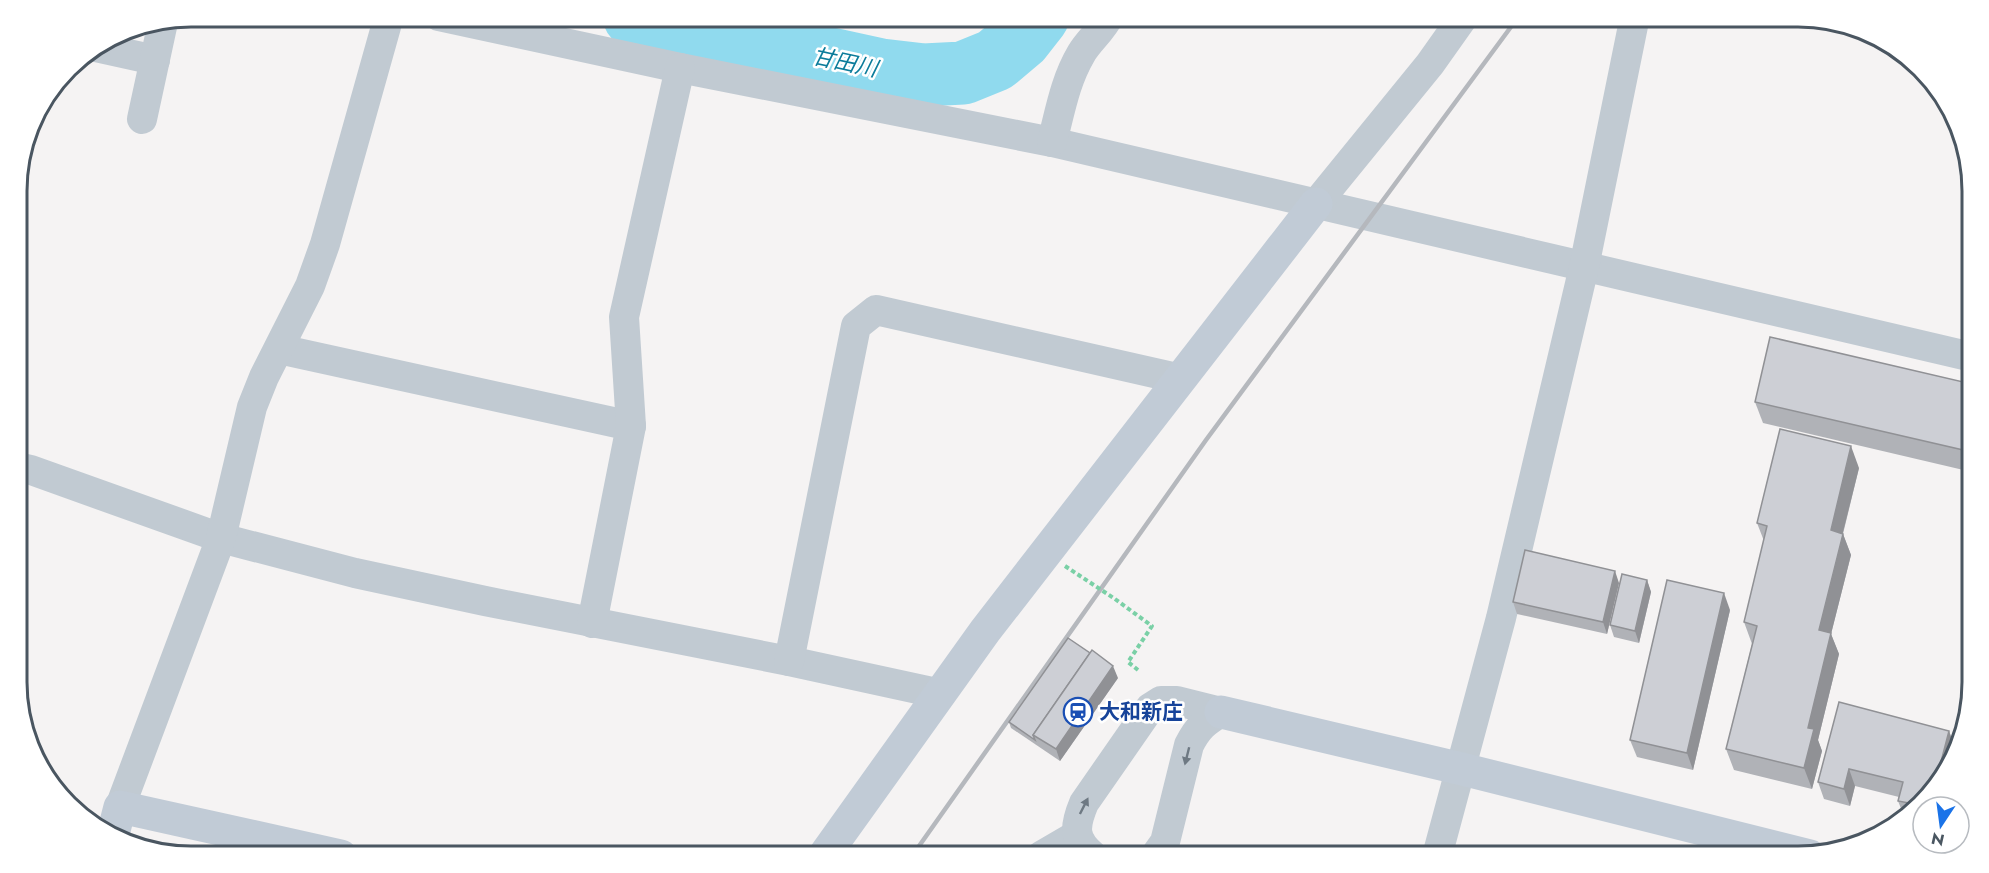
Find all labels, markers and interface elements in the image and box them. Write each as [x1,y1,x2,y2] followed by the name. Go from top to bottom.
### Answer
[809,39,883,85] water label: 甘田川
[1062,696,1094,728] station icon: 大和新庄
[1099,697,1183,727] place label: 大和新庄
[1181,746,1191,765] one-way arrow
[1911,795,1971,855] north arrow
[1079,797,1088,814] one-way arrow
[1929,826,1947,852] text: N

